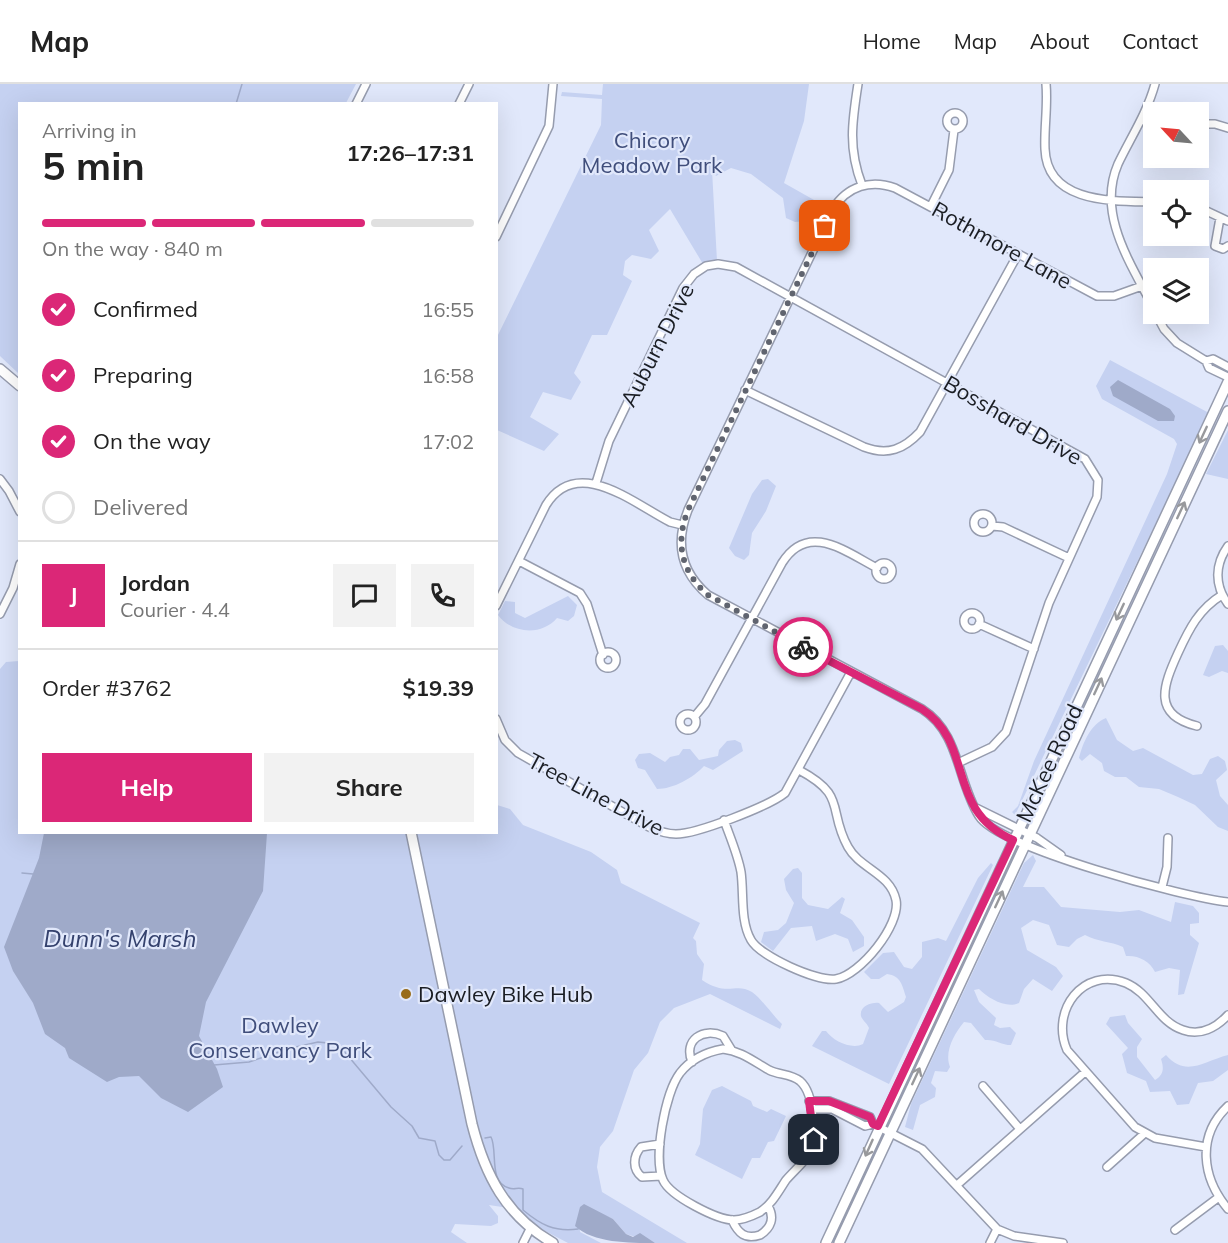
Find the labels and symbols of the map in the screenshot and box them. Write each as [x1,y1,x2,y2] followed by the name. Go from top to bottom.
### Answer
[1143,102,1209,168] north arrow
[582,126,723,179] park label: Chicory Meadow Park
[927,195,1077,295] street label: Rothmore Lane
[799,200,850,251] pin
[614,279,700,411] street label: Auburn Drive
[939,369,1087,471] street label: Bosshard Drive
[1197,426,1209,444] one-way arrow
[1176,501,1188,519] one-way arrow
[1114,602,1125,620] one-way arrow
[773,617,833,677] courier
[1092,678,1104,696] one-way arrow
[1009,699,1089,827] street label: McKee Road
[523,746,669,842] street label: Tree Line Drive
[993,890,1005,908] one-way arrow
[44,923,196,953] water label: Dunn's Marsh
[418,980,593,1008] place label: Dawley Bike Hub
[399,987,413,1001] marker: Dawley Bike Hub
[188,1011,372,1064] park label: Dawley Conservancy Park
[911,1067,923,1085] one-way arrow
[788,1114,839,1165] pin
[862,1139,874,1157] one-way arrow

